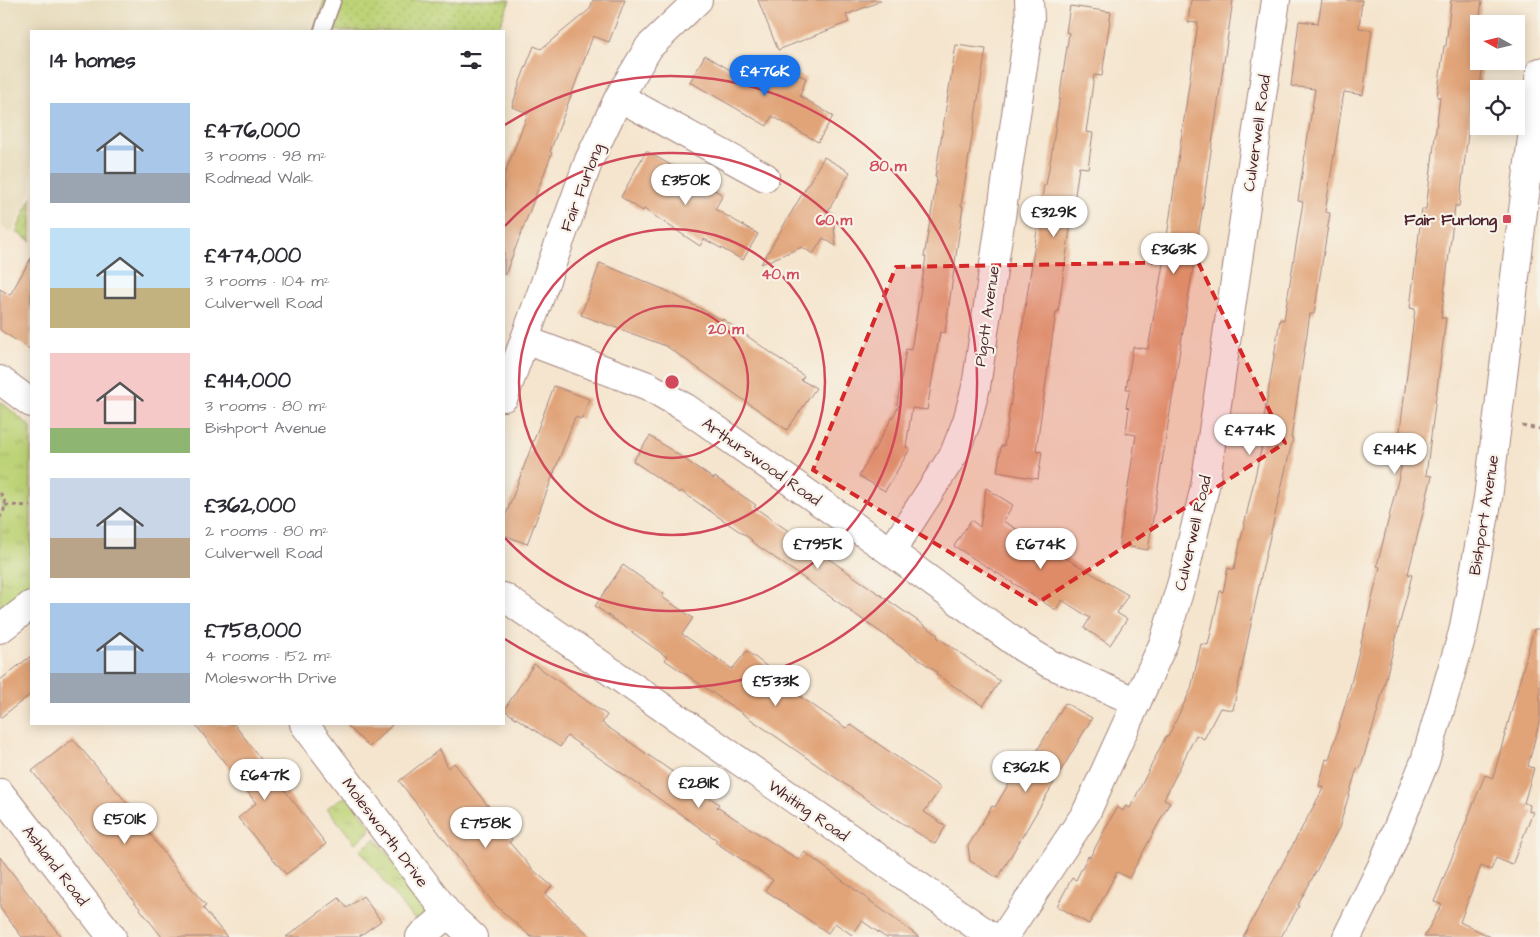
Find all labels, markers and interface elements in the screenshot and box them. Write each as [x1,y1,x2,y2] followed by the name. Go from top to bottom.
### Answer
[1470,15,1525,70] north arrow
[1470,15,1525,135] map controls
[50,46,136,75] text: 14 homes
[457,46,485,74] icon: filters
[730,54,800,97] pin: £476K
[740,60,790,82] text: £476K
[1238,73,1276,193] street label: Culverwell Road
[1470,80,1525,135] button: locate
[205,116,300,145] text: £476,000
[90,123,150,183] icon: home
[555,140,610,235] street label: Fair Furlong
[205,145,326,167] text: 3 rooms · 98 m²
[870,156,907,177] text: 80 m
[651,164,721,206] pin: £350K
[205,167,313,189] text: Rodmead Walk
[662,169,710,191] text: £350K
[1019,196,1089,238] pin: £329K
[1032,201,1076,223] text: £329K
[1404,209,1498,233] place label: Fair Furlong
[816,210,853,231] text: 60 m
[1501,213,1513,225] marker: Fair Furlong
[1139,232,1209,275] pin: £363K
[1152,238,1196,260] text: £363K
[205,241,301,270] text: £474,000
[90,248,150,308] icon: home
[761,264,799,285] text: 40 m
[969,264,1006,368] street label: Pigott Avenue
[205,270,330,292] text: 3 rooms · 104 m²
[205,292,323,314] text: Culverwell Road
[707,319,744,340] text: 20 m
[205,366,291,395] text: £414,000
[90,373,150,433] icon: home
[663,373,681,391] centre of rings
[205,395,327,417] text: 3 rooms · 80 m²
[697,412,825,511] street label: Arthurswood Road
[1215,414,1285,456] pin: £474K
[205,417,326,439] text: Bishport Avenue
[1225,419,1275,441] text: £474K
[1360,432,1430,475] pin: £414K
[1374,438,1416,460] text: £414K
[1464,453,1504,577] street label: Bishport Avenue
[1169,473,1217,593] street label: Culverwell Road
[205,491,296,520] text: £362,000
[90,498,150,558] icon: home
[205,520,328,542] text: 2 rooms · 80 m²
[783,528,853,570] pin: £795K
[1006,528,1076,570] pin: £674K
[794,533,842,555] text: £795K
[1016,533,1066,555] text: £674K
[205,542,323,564] text: Culverwell Road
[205,616,301,645] text: £758,000
[90,623,150,683] icon: home
[205,645,332,667] text: 4 rooms · 152 m²
[741,664,811,707] pin: £533K
[205,667,337,689] text: Molesworth Drive
[753,670,799,692] text: £533K
[991,750,1061,793] pin: £362K
[1003,756,1049,778] text: £362K
[230,758,300,801] pin: £647K
[240,764,290,786] text: £647K
[664,766,734,809] pin: £281K
[679,772,719,794] text: £281K
[337,773,434,892] street label: Molesworth Drive
[763,775,853,848] street label: Whiting Road
[90,802,160,845] pin: £501K
[451,806,521,849] pin: £758K
[104,808,146,830] text: £501K
[461,812,511,834] text: £758K
[17,821,93,910] street label: Ashland Road

